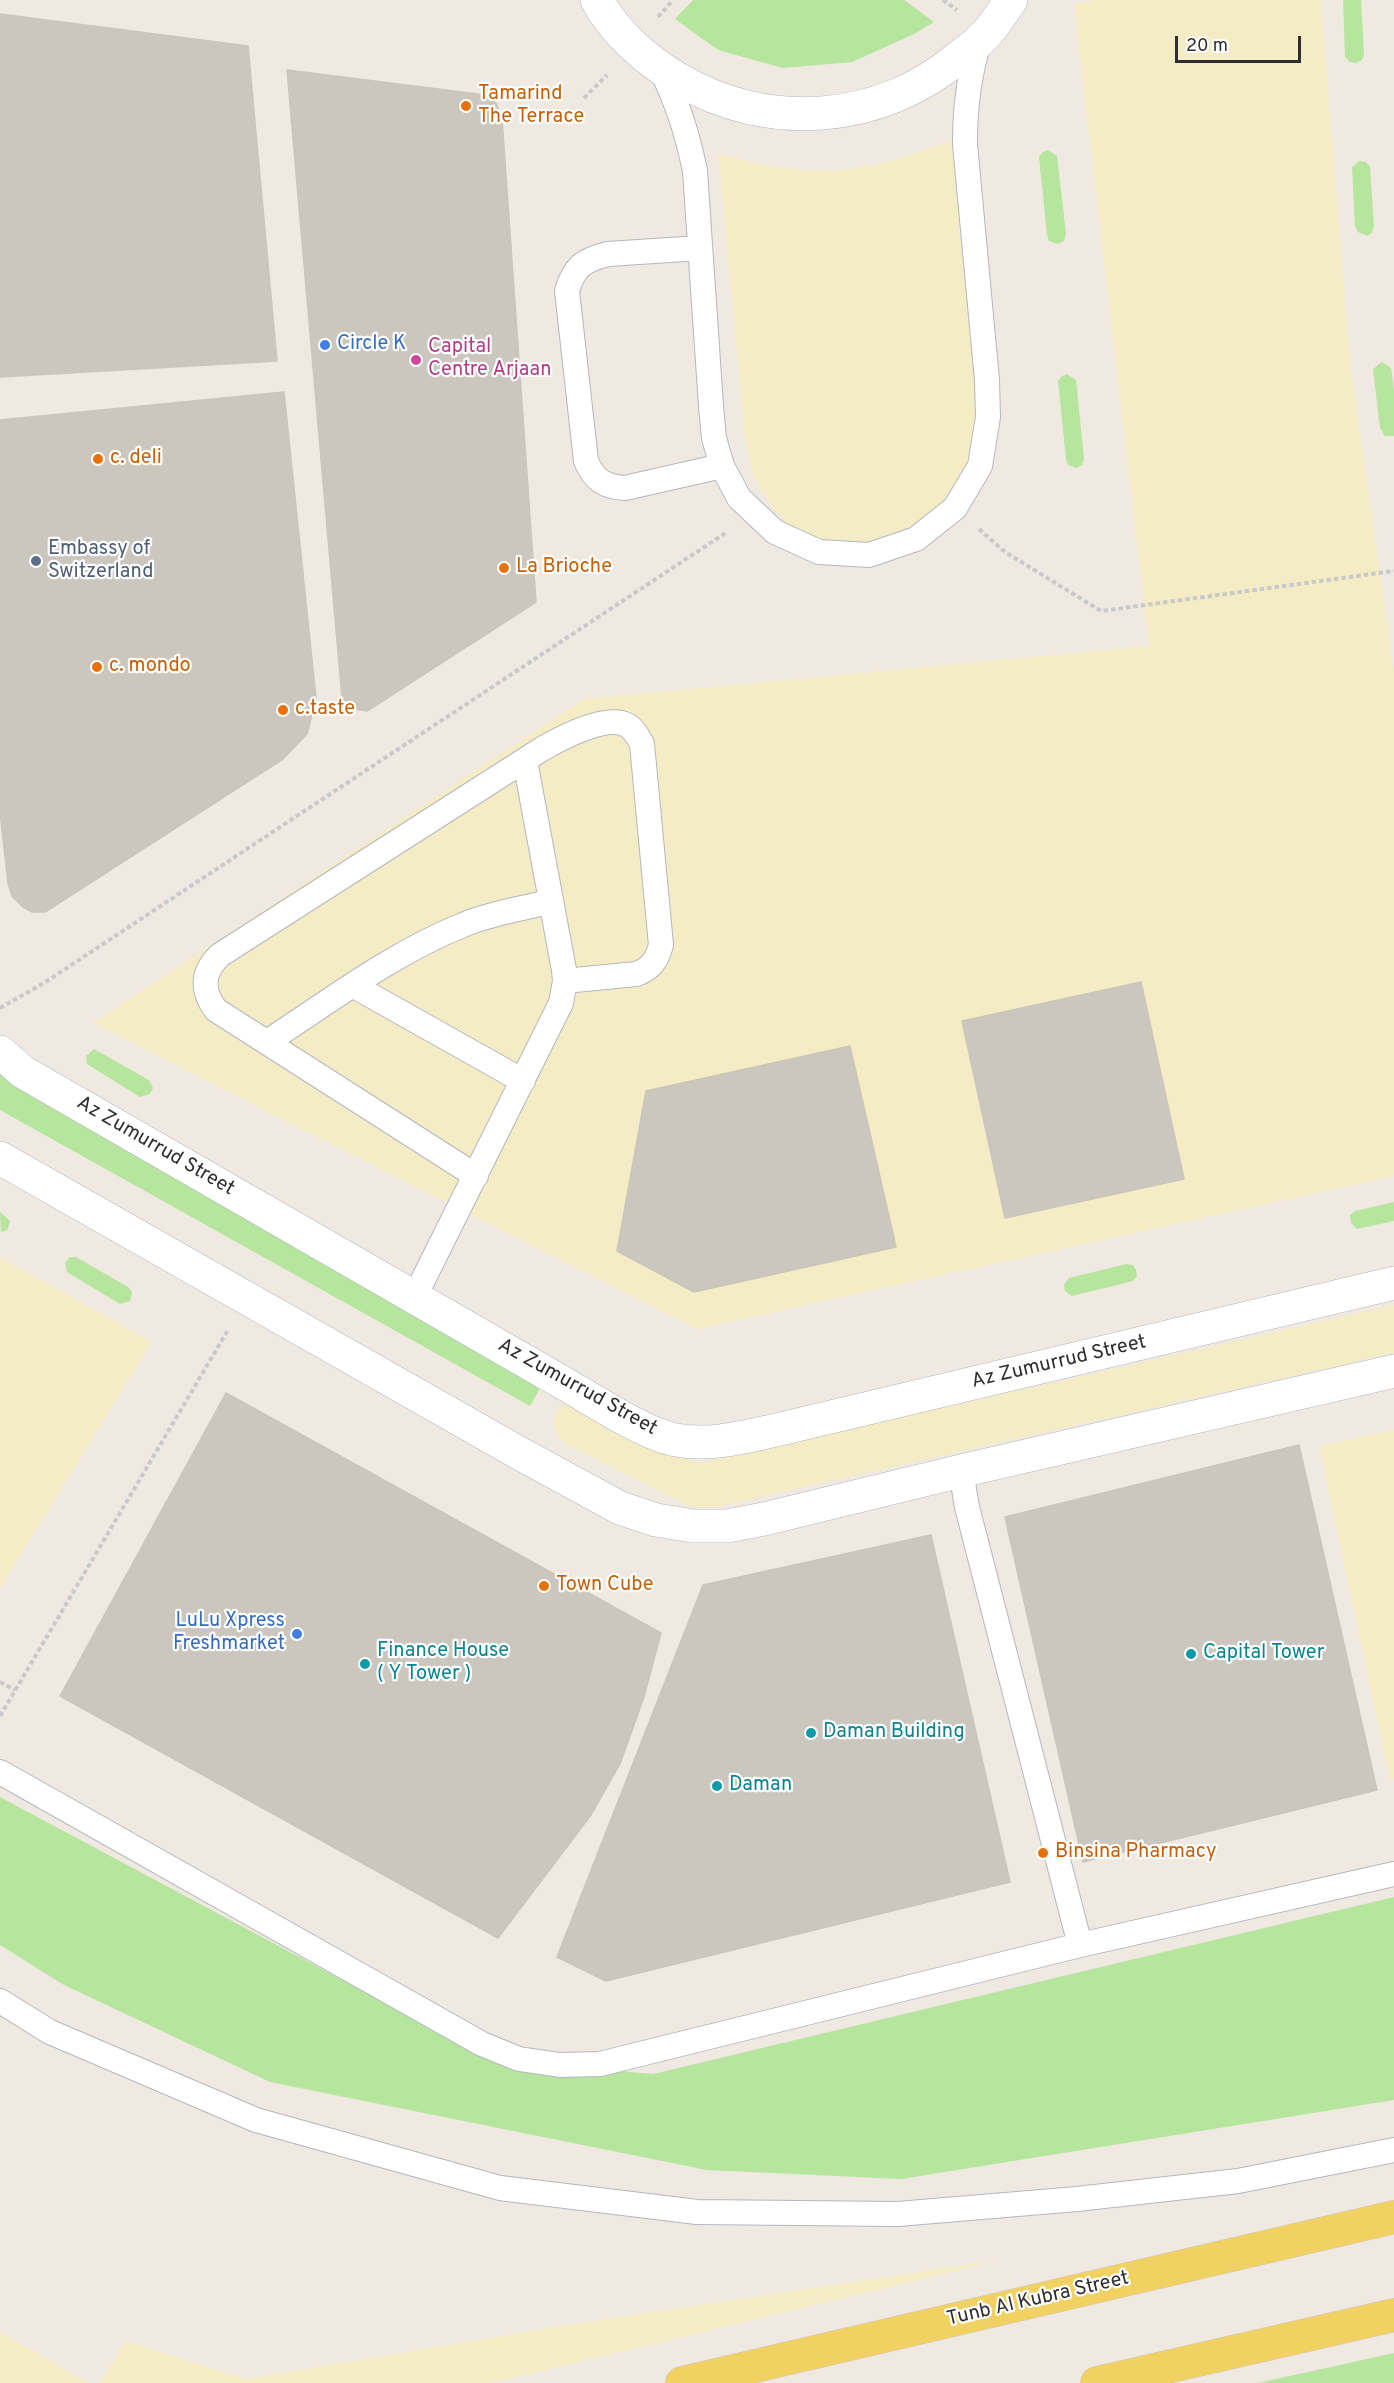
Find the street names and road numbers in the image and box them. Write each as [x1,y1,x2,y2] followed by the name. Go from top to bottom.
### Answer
[72,1092,238,1202] street label: Az Zumurrud Street
[969,1331,1149,1395] street label: Az Zumurrud Street
[493,1334,661,1442] street label: Az Zumurrud Street
[945,2267,1131,2333] street label: Tunb Al Kubra Street

